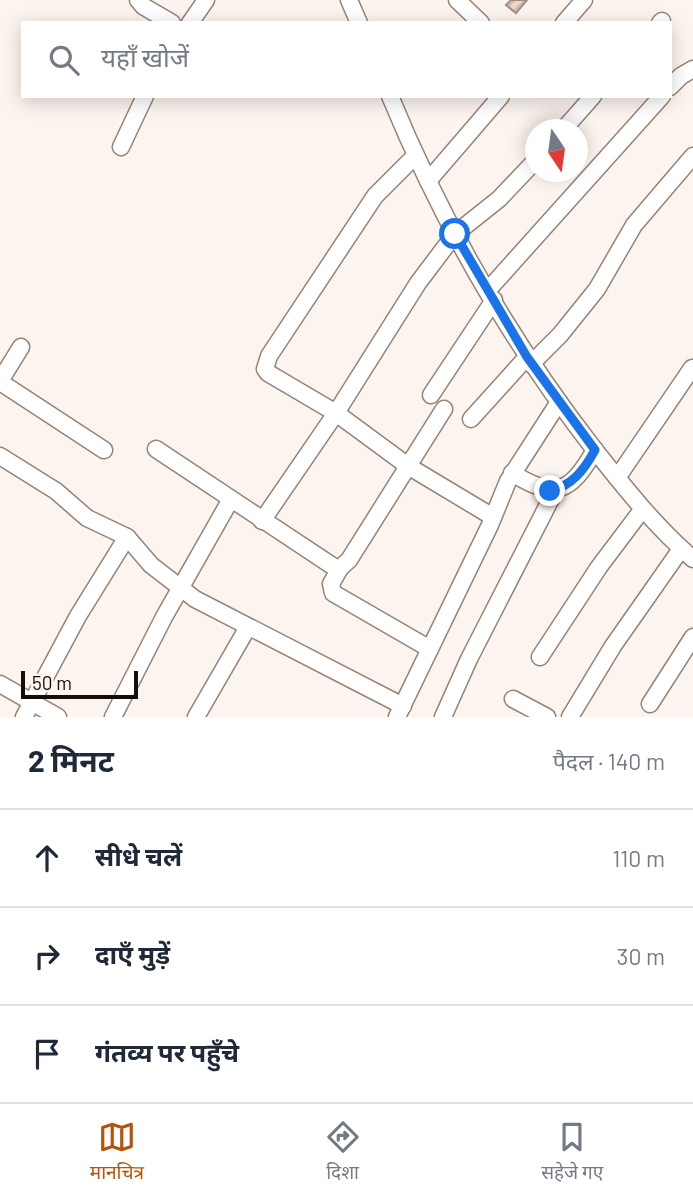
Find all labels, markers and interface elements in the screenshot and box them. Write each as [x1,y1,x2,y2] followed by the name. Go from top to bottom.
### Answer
[21,21,672,98] search box
[45,41,83,79] icon: search
[101,41,189,72] text: यहाँ खोजें
[525,119,588,182] north arrow
[439,218,470,249] route start
[534,475,565,506] route end
[21,668,138,700] scale bar
[32,671,72,694] text: 50 m
[28,742,114,778] text: 2 मिनट
[553,747,665,775] text: पैदल · 140 m
[28,839,66,877] icon: ahead
[95,840,182,871] text: सीधे चलें
[612,844,665,872] text: 110 m
[28,937,66,975] icon: right
[95,938,170,969] text: दाएँ मुड़ें
[617,942,665,970] text: 30 m
[28,1035,66,1073] icon: arrive
[95,1036,239,1067] text: गंतव्य पर पहुँचे
[90,1118,144,1187] tab: मानचित्र
[324,1118,362,1187] tab: दिशा
[541,1118,603,1187] tab: सहेजे गए

